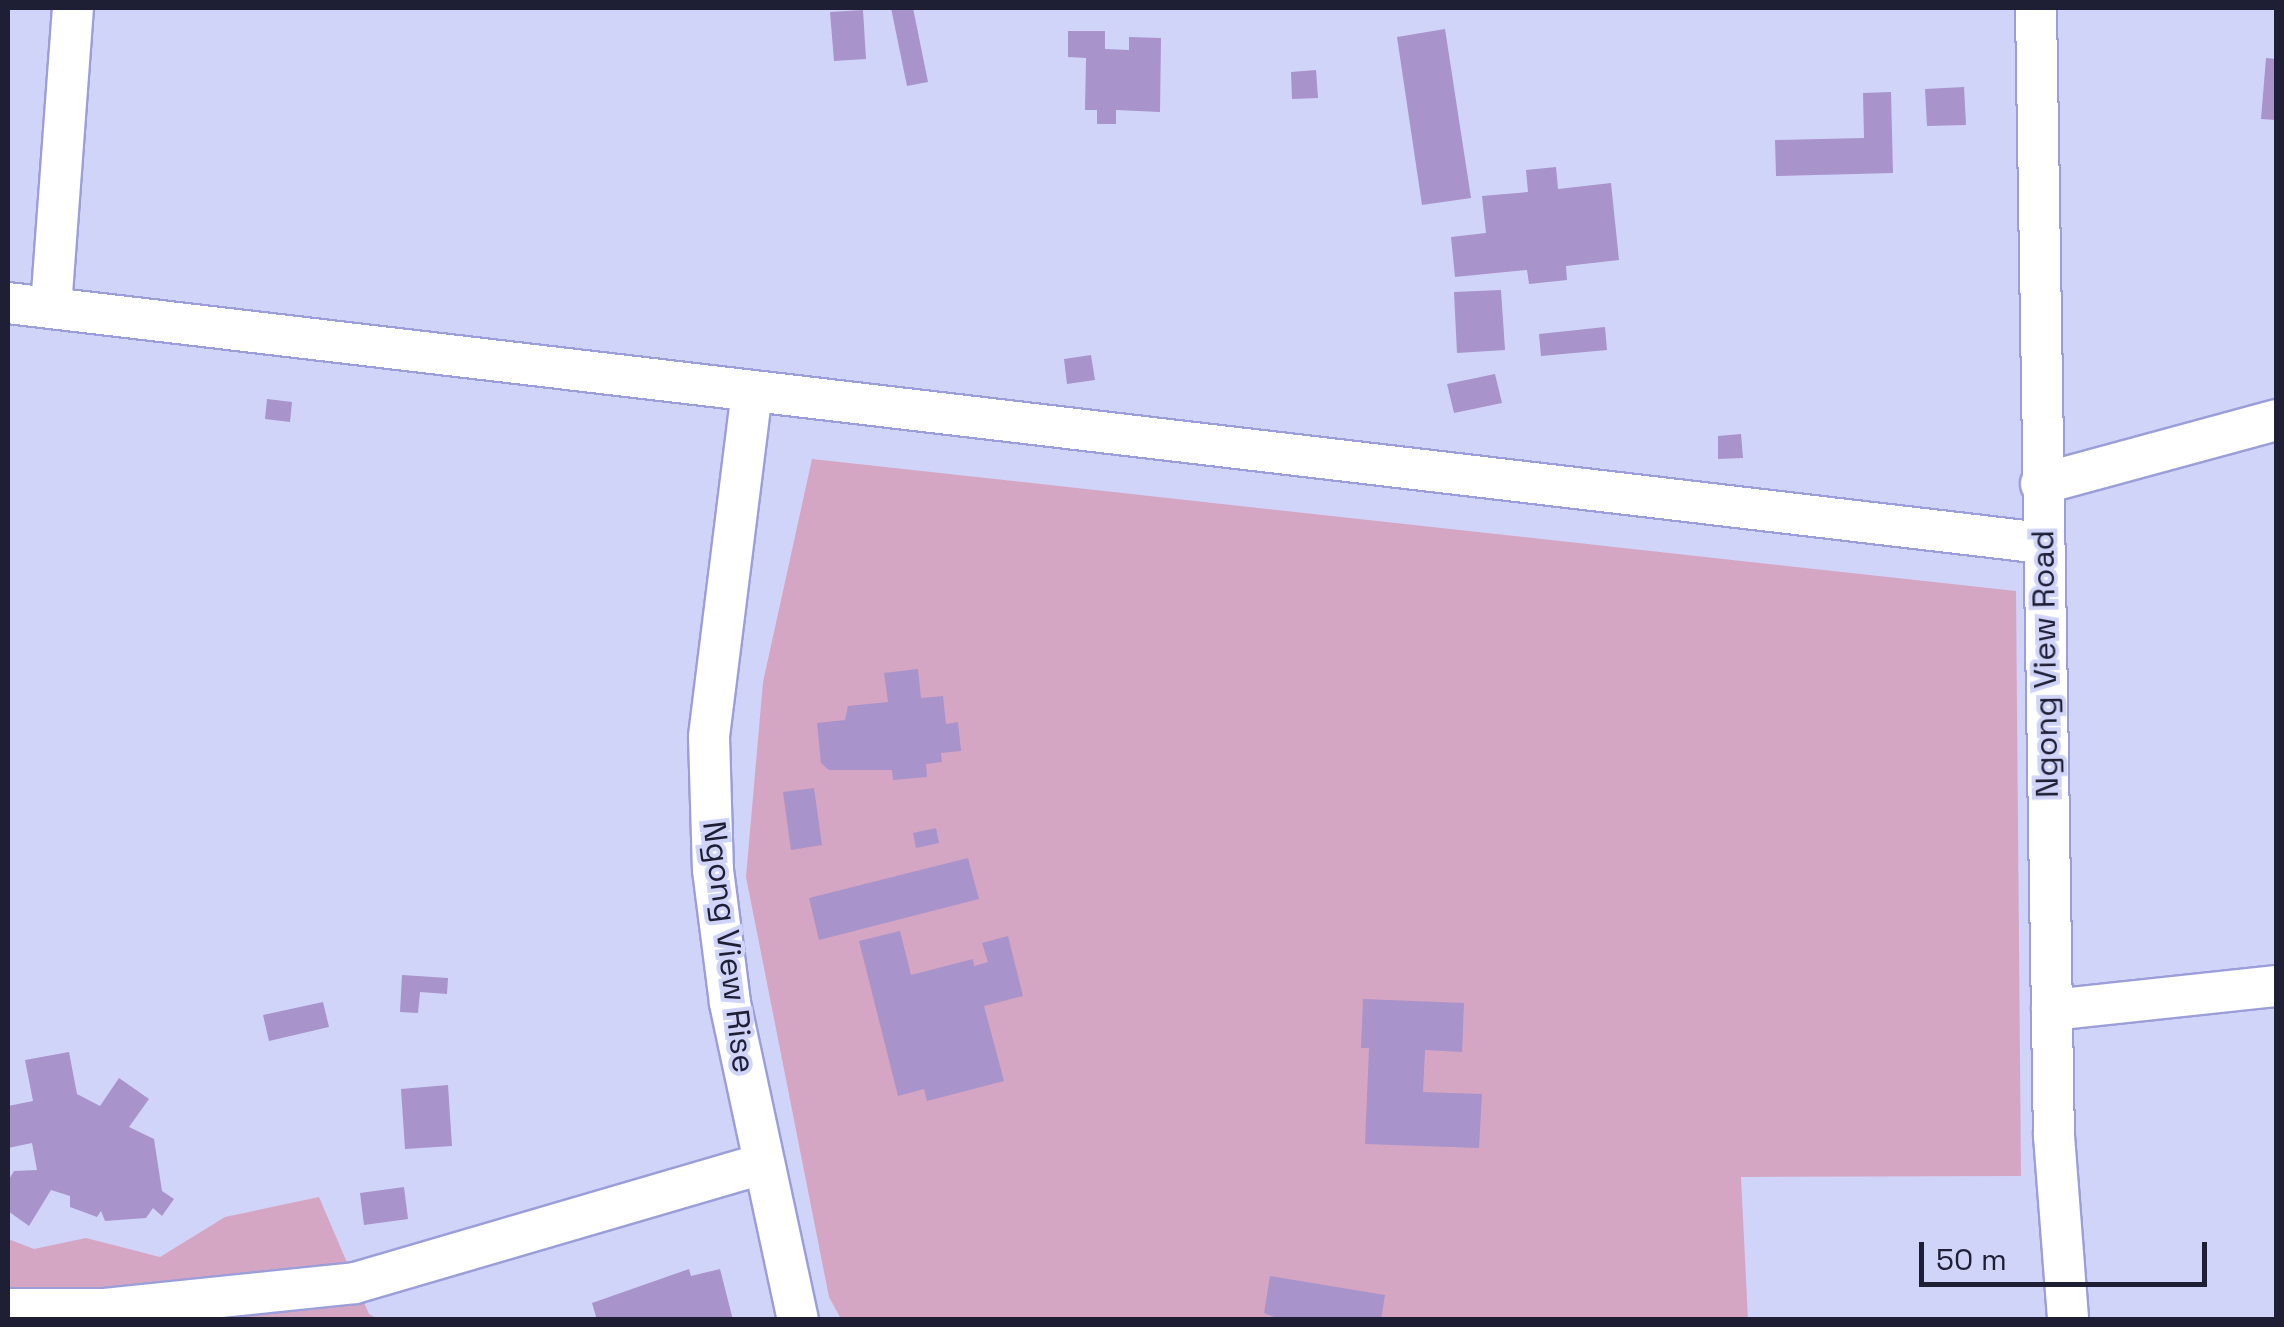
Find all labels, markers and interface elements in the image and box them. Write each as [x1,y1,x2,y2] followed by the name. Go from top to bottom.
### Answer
[2023,529,2067,799] street label: Ngong View Road
[694,819,764,1075] street label: Ngong View Rise
[1924,1222,2212,1284] scale bar
[1936,1240,2007,1279] text: 50 m

